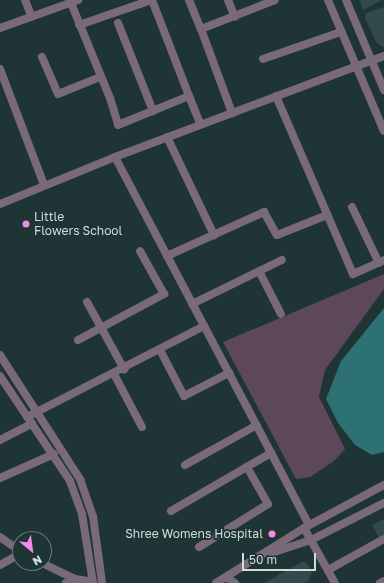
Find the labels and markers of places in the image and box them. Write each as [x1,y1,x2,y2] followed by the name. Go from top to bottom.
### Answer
[34,210,122,238] place label: Little Flowers School
[21,219,31,229] marker: Little Flowers School
[125,527,263,541] place label: Shree Womens Hospital
[266,528,278,540] marker: Shree Womens Hospital

